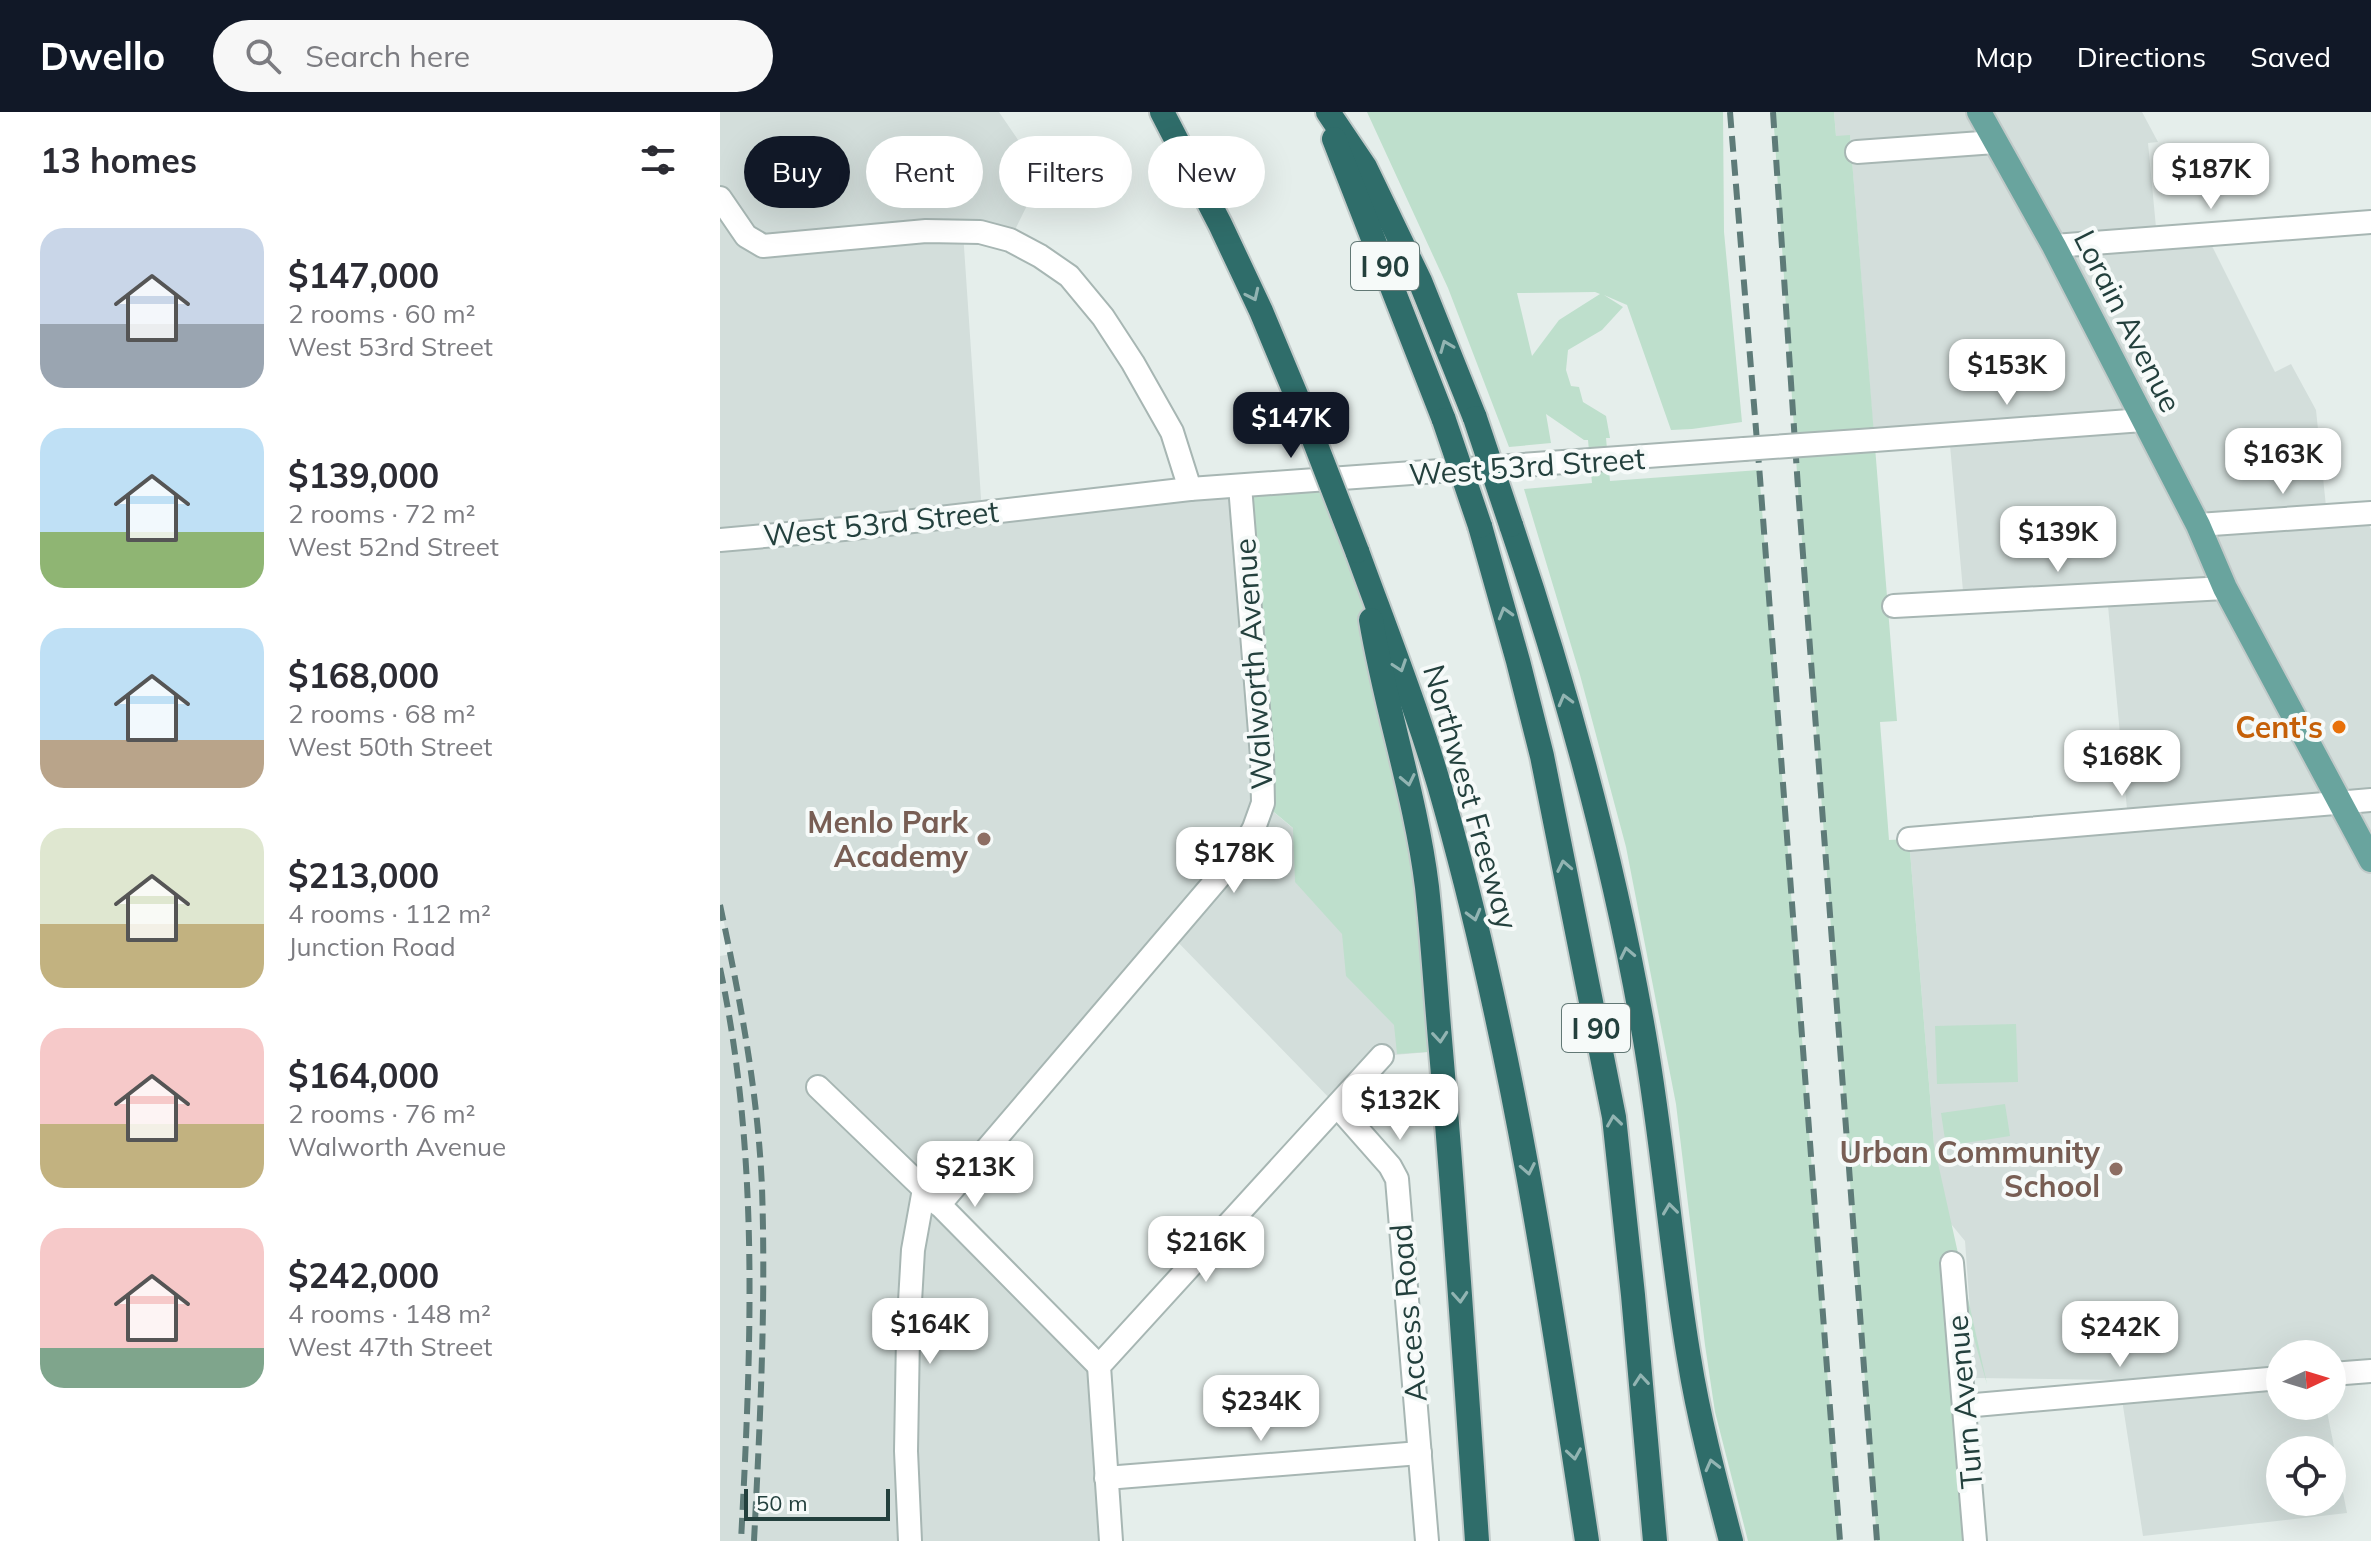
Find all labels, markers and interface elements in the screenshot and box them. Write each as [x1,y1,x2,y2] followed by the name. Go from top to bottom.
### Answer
[213,20,773,92] search box
[40,32,165,80] text: Dwello
[241,34,285,78] icon: search
[305,37,470,75] text: Search here
[1975,39,2033,74] text: Map
[2077,39,2206,74] text: Directions
[2250,39,2331,74] text: Saved
[744,136,850,208] chip: Buy
[866,136,983,208] chip: Rent
[999,136,1132,208] chip: Filters
[1148,136,1265,208] chip: New
[636,138,680,182] icon: filters
[40,139,197,182] text: 13 homes
[2155,143,2267,211] pin: $187K
[2171,152,2251,185] text: $187K
[2066,224,2190,418] street label: Lorain Avenue
[1351,242,1419,290] road number: I 90
[288,254,439,297] text: $147,000
[104,260,200,356] icon: home
[1243,286,1259,301] one-way arrow
[288,297,475,330] text: 2 rooms · 60 m²
[288,330,493,363] text: West 53rd Street
[1951,339,2063,407] pin: $153K
[1439,340,1456,354] one-way arrow
[1967,348,2047,381] text: $153K
[1235,392,1347,460] pin: $147K
[1251,401,1331,434] text: $147K
[2227,428,2339,496] pin: $163K
[2243,437,2323,470] text: $163K
[1408,439,1646,493] street label: West 53rd Street
[288,454,439,497] text: $139,000
[104,460,200,556] icon: home
[761,492,1001,554] street label: West 53rd Street
[288,497,475,530] text: 2 rooms · 72 m²
[2002,506,2114,574] pin: $139K
[2018,515,2098,548] text: $139K
[288,530,499,563] text: West 52nd Street
[1225,537,1281,791] street label: Walworth Avenue
[1497,606,1514,620] one-way arrow
[288,654,439,697] text: $168,000
[1390,658,1406,672] one-way arrow
[104,660,200,756] icon: home
[1415,660,1527,934] street label: Northwest Freeway
[1558,694,1574,708] one-way arrow
[288,697,475,730] text: 2 rooms · 68 m²
[2235,708,2323,746] place label: Cent's
[2330,718,2348,736] marker: Cent's
[288,730,492,763] text: West 50th Street
[2066,730,2178,798] pin: $168K
[2082,739,2162,772] text: $168K
[1399,772,1416,786] one-way arrow
[807,803,969,875] place label: Menlo Park Academy
[1178,827,1290,895] pin: $178K
[975,830,993,848] marker: Menlo Park Academy
[1194,836,1274,869] text: $178K
[288,854,439,897] text: $213,000
[1556,859,1573,873] one-way arrow
[104,860,200,956] icon: home
[288,897,491,930] text: 4 rooms · 112 m²
[1465,907,1482,921] one-way arrow
[288,930,456,963] text: Junction Road
[1619,946,1636,960] one-way arrow
[1562,1004,1630,1052] road number: I 90
[1431,1031,1448,1044] one-way arrow
[288,1054,439,1097] text: $164,000
[104,1060,200,1156] icon: home
[1344,1074,1456,1142] pin: $132K
[1360,1083,1440,1116] text: $132K
[288,1097,475,1130] text: 2 rooms · 76 m²
[1606,1114,1623,1128] one-way arrow
[288,1130,506,1163] text: Walworth Avenue
[1840,1133,2101,1205] place label: Urban Community School
[919,1141,1031,1209] pin: $213K
[935,1150,1015,1183] text: $213K
[2107,1160,2125,1178] marker: Urban Community School
[1519,1162,1536,1176] one-way arrow
[1661,1202,1678,1215] one-way arrow
[1150,1216,1262,1284] pin: $216K
[1381,1222,1435,1404] street label: Access Road
[1166,1225,1246,1258] text: $216K
[288,1254,439,1297] text: $242,000
[104,1260,200,1356] icon: home
[1451,1291,1468,1304] one-way arrow
[288,1297,491,1330] text: 4 rooms · 148 m²
[874,1298,986,1366] pin: $164K
[2064,1301,2176,1369] pin: $242K
[890,1307,970,1340] text: $164K
[2080,1310,2160,1343] text: $242K
[1937,1314,1991,1490] street label: Turn Avenue
[288,1330,492,1363] text: West 47th Street
[2266,1340,2346,1420] north arrow
[2266,1340,2346,1516] map controls
[1633,1373,1650,1386] one-way arrow
[1205,1375,1317,1443] pin: $234K
[1221,1384,1301,1417] text: $234K
[2266,1436,2346,1516] button: locate
[1565,1447,1582,1460] one-way arrow
[1704,1459,1721,1473] one-way arrow
[744,1485,890,1521] scale bar
[756,1489,807,1517] text: 50 m

